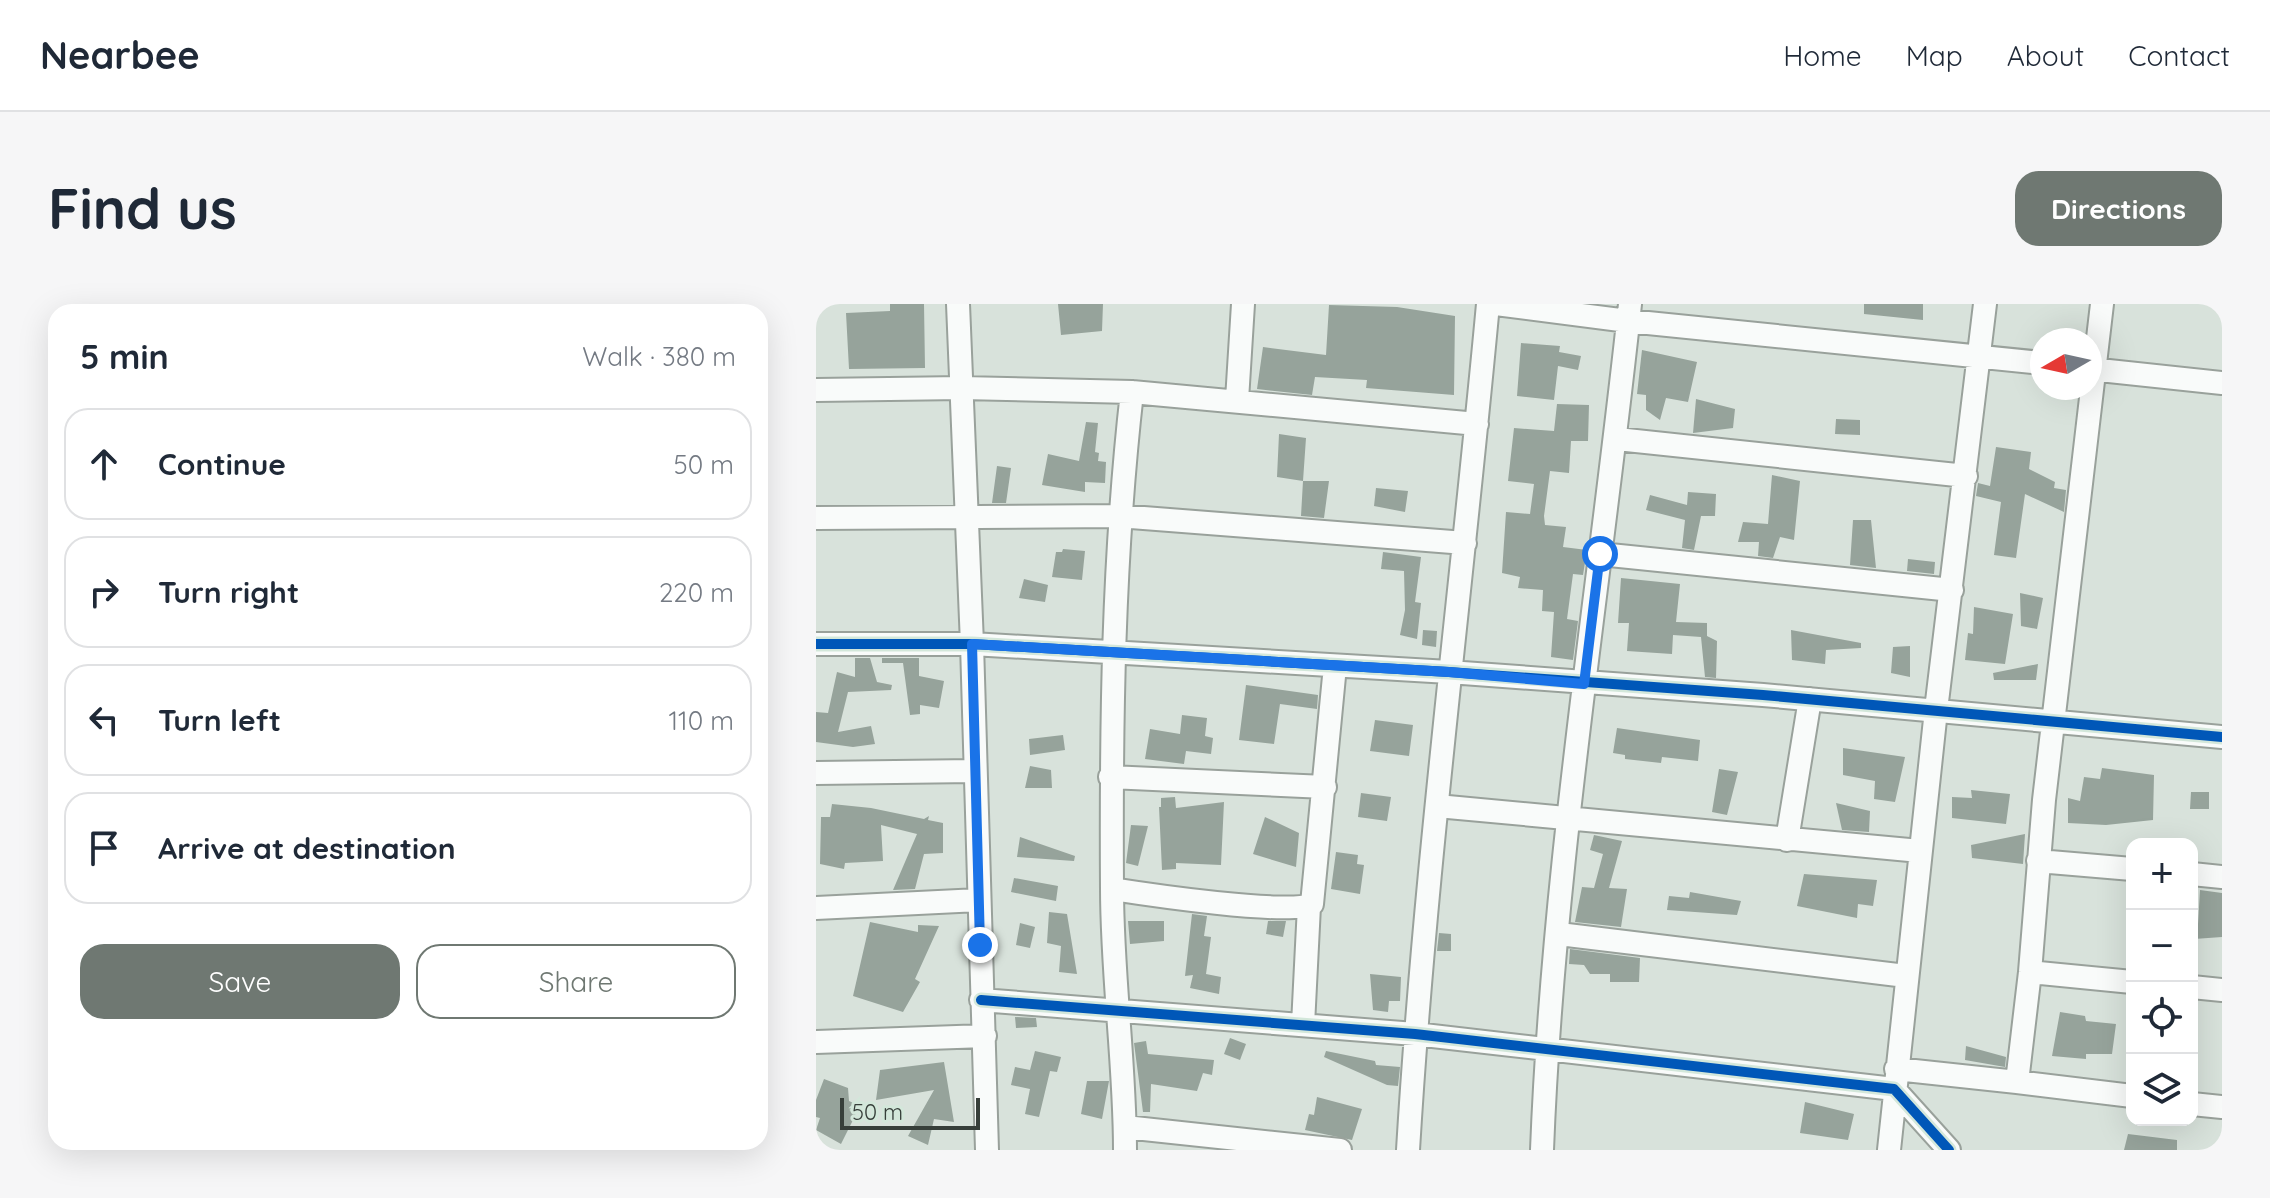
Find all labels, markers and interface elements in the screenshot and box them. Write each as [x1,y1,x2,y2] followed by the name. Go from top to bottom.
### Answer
[40,31,200,79] text: Nearbee
[1783,38,1862,73] text: Home
[1906,38,1963,73] text: Map
[2007,38,2084,73] text: About
[2128,38,2230,73] text: Contact
[2015,171,2222,246] button: Directions
[48,173,237,243] text: Find us
[2030,328,2102,400] north arrow
[80,335,169,378] text: 5 min
[582,340,736,373] text: Walk · 380 m
[82,442,126,486] icon: ahead
[158,445,286,483] text: Continue
[674,448,734,481] text: 50 m
[1582,536,1618,572] route start
[82,570,126,614] icon: right
[158,573,299,611] text: Turn right
[659,576,734,609] text: 220 m
[82,698,126,742] icon: left
[158,701,281,739] text: Turn left
[668,704,734,737] text: 110 m
[82,826,126,870] icon: arrive
[158,829,456,867] text: Arrive at destination
[2126,838,2198,1126] map controls
[2126,838,2198,910] button: +
[2126,910,2198,982] button: −
[962,927,998,963] route end
[80,944,400,1019] button: Save
[416,944,736,1019] button: Share
[2126,982,2198,1054] button: locate
[2126,1054,2198,1126] button: layers
[840,1094,980,1130] scale bar
[852,1098,903,1126] text: 50 m

